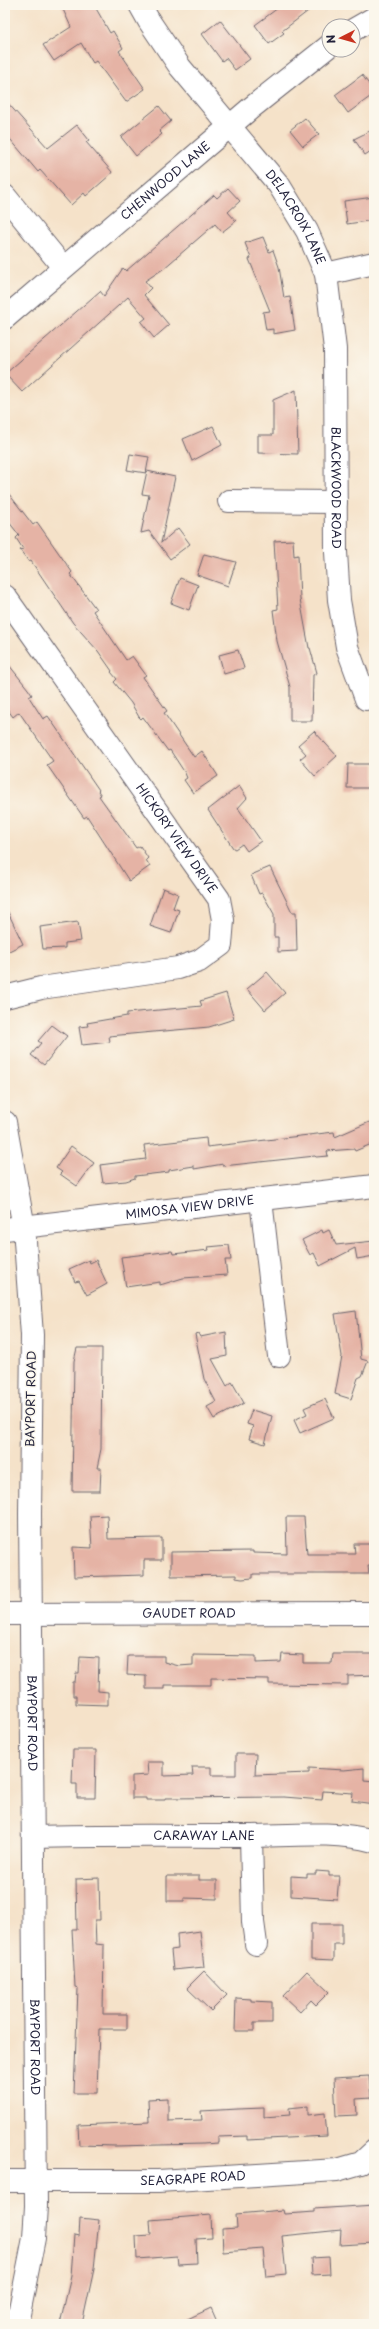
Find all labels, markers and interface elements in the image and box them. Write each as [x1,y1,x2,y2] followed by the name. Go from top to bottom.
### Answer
[321,18,361,58] north arrow
[322,34,339,44] text: N
[116,136,214,224] street label: CHENWOOD LANE
[262,165,331,267] street label: DELACROIX LANE
[327,427,346,549] street label: BLACKWOOD ROAD
[132,779,222,897] street label: HICKORY VIEW DRIVE
[124,1190,255,1223] street label: MIMOSA VIEW DRIVE
[20,1351,40,1447] street label: BAYPORT ROAD
[142,1603,236,1622] street label: GAUDET ROAD
[23,1675,42,1771] street label: BAYPORT ROAD
[153,1826,255,1844] street label: CARAWAY LANE
[26,1999,45,2095] street label: BAYPORT ROAD
[140,2166,246,2189] street label: SEAGRAPE ROAD

